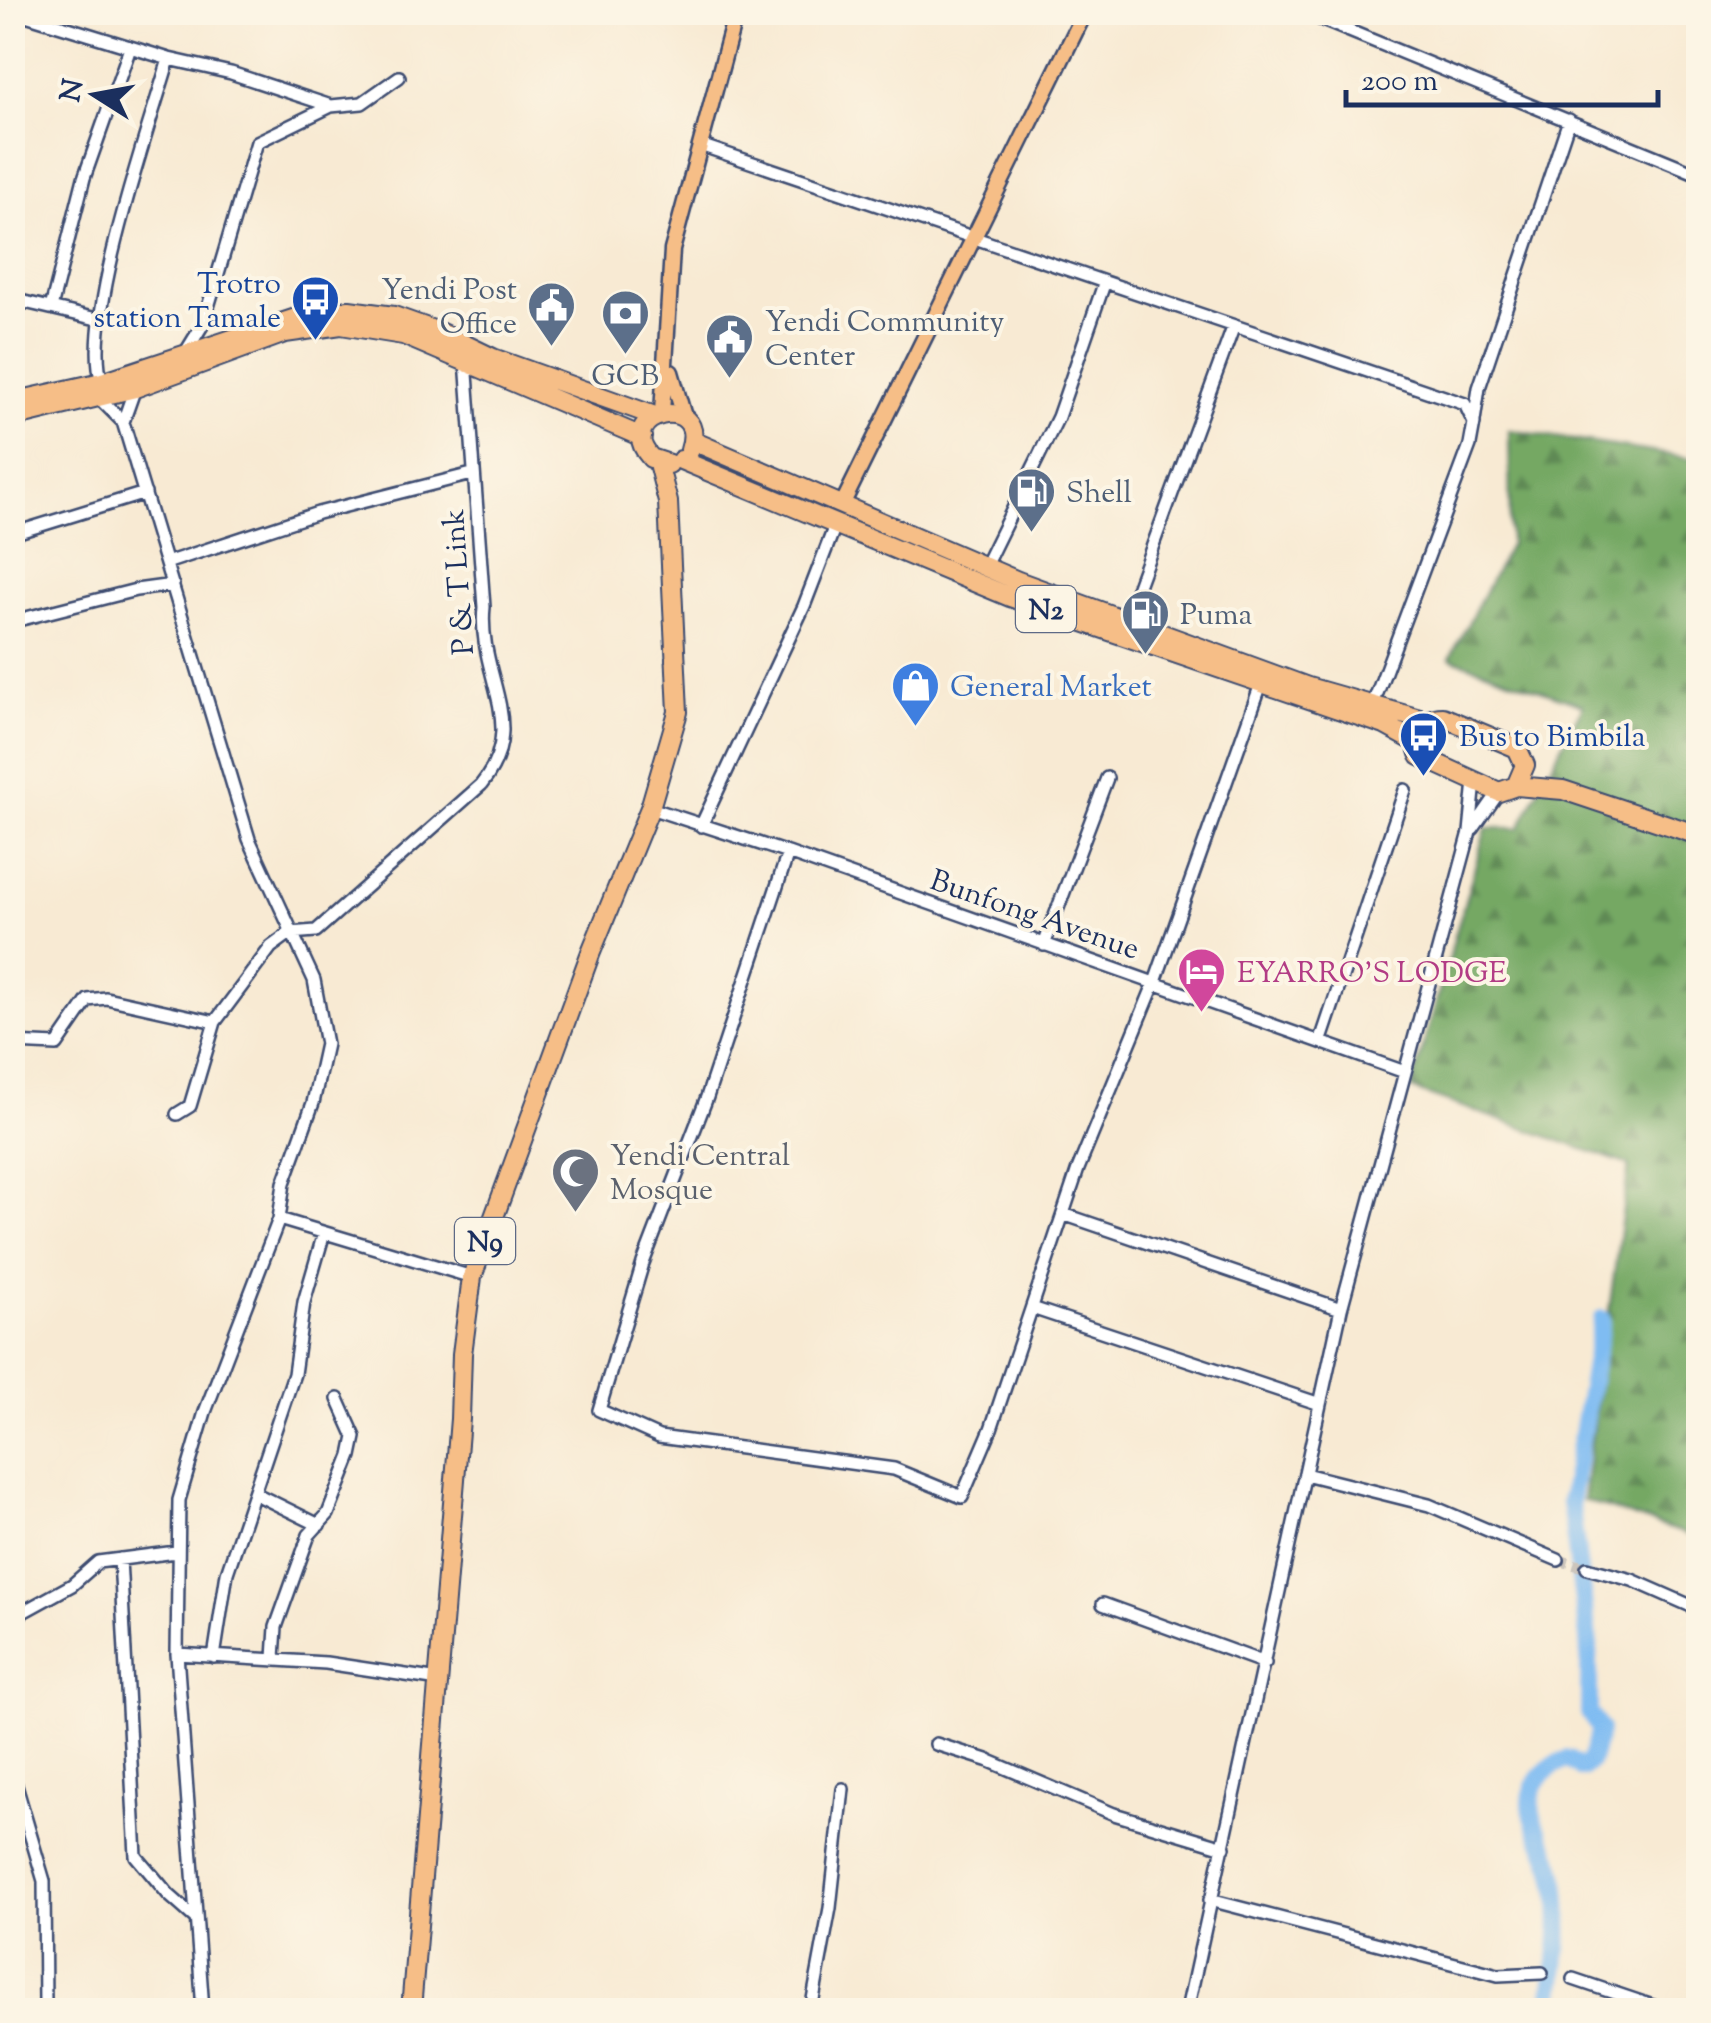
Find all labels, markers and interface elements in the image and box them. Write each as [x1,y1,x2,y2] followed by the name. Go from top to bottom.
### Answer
[45,45,145,145] north arrow
[1346,45,1658,107] scale bar
[1361,61,1438,104] text: 200 m
[52,76,95,106] text: N
[93,264,281,341] place label: Trotro station Tamale
[381,270,517,347] place label: Yendi Post Office
[290,274,342,342] bus stop icon: Trotro station Tamale
[526,280,578,348] public building icon: Yendi Post Office
[599,288,651,356] bank icon: GCB
[765,302,1004,379] place label: Yendi Community Center
[704,312,756,380] public building icon: Yendi Community Center
[591,356,659,399] place label: GCB
[1005,466,1057,534] fuel station icon: Shell
[1066,473,1132,516] place label: Shell
[434,507,487,656] street label: P & T Link
[1016,586,1076,632] road number: N2
[1119,588,1171,656] fuel station icon: Puma
[1180,595,1253,638] place label: Puma
[889,660,941,728] shop icon: General Market
[950,667,1152,710] place label: General Market
[1398,710,1450,778] bus stop icon: Bus to Bimbila
[1459,717,1646,760] place label: Bus to Bimbila
[924,860,1145,972] street label: Bunfong Avenue
[1176,946,1228,1014] hotel icon: EYARRO'S LODGE
[1237,953,1507,996] place label: EYARRO'S LODGE
[610,1136,790,1213] place label: Yendi Central Mosque
[549,1146,601,1214] mosque icon: Yendi Central Mosque
[455,1218,515,1264] road number: N9

